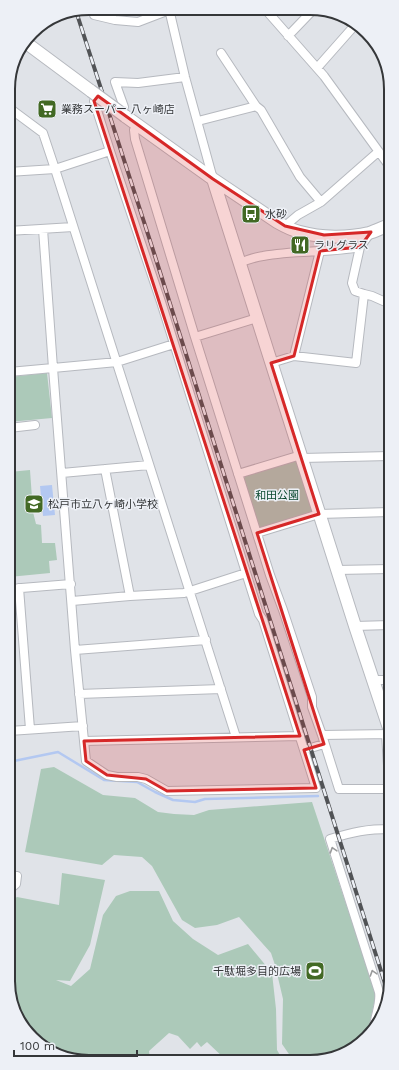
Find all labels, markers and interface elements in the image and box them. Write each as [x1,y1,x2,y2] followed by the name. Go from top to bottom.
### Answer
[36,98,58,120] supermarket icon: 業務スーパー 八ヶ崎店
[61,103,175,116] place label: 業務スーパー 八ヶ崎店
[240,203,262,225] bus stop icon: 水砂
[265,208,287,221] place label: 水砂
[289,234,311,256] restaurant icon: ラリグラス
[314,239,369,252] place label: ラリグラス
[255,489,299,502] park label: 和田公園
[23,493,45,515] school or university icon: 松戸市立八ヶ崎小学校
[48,498,158,511] place label: 松戸市立八ヶ崎小学校
[330,846,338,853] one-way arrow
[304,960,326,982] sports icon: 千駄堀多目的広場
[213,965,301,978] place label: 千駄堀多目的広場
[369,970,378,977] one-way arrow
[14,1032,137,1058] scale bar
[20,1039,55,1053] text: 100 m

